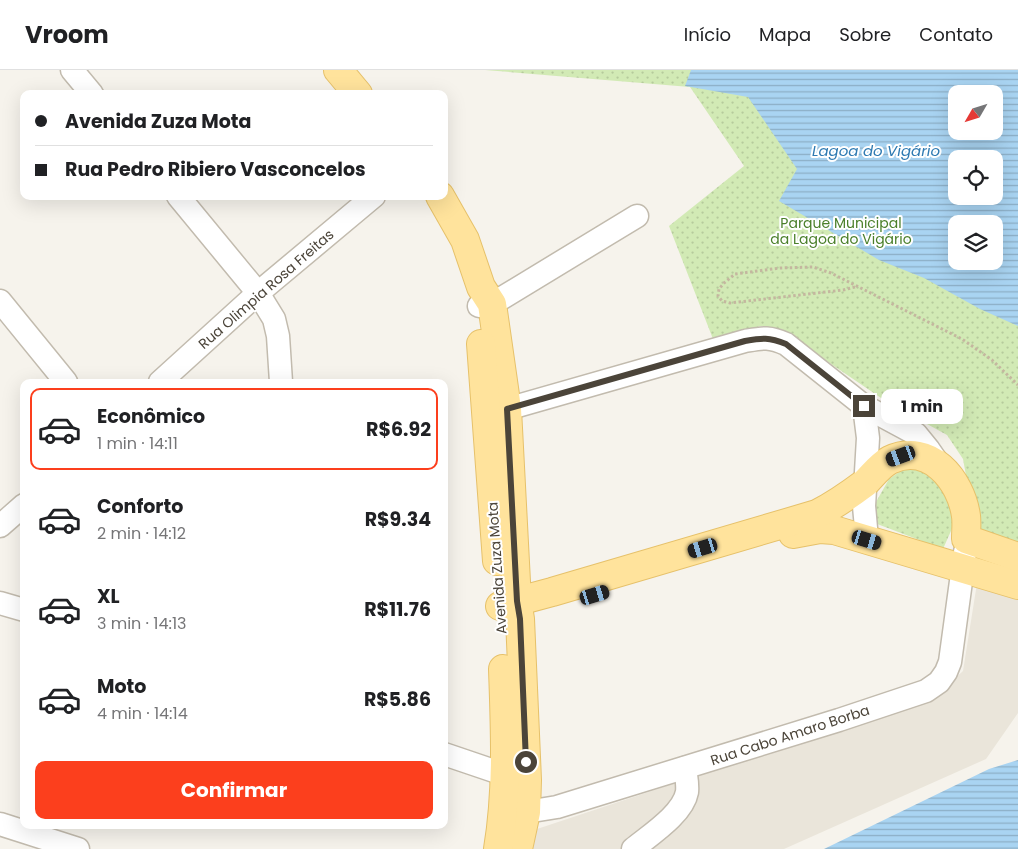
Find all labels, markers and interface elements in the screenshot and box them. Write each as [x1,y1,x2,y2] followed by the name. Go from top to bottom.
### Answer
[25,18,109,51] text: Vroom
[684,22,731,47] text: Início
[759,22,811,47] text: Mapa
[839,22,891,47] text: Sobre
[919,22,993,47] text: Contato
[948,85,1002,140] north arrow
[948,85,1003,270] map controls
[65,108,252,135] text: Avenida Zuza Mota
[812,140,940,161] water label: Lagoa do Vigário
[948,150,1003,205] button: locate
[65,156,366,183] text: Rua Pedro Ribiero Vasconcelos
[770,213,912,249] park label: Parque Municipal da Lagoa do Vigário
[948,215,1003,270] button: layers
[194,225,338,353] street label: Rua Olimpia Rosa Freitas
[882,388,964,424] callout: 1 min
[853,395,875,417] route end
[901,395,943,418] text: 1 min
[97,403,205,430] text: Econômico
[37,407,82,452] icon: car
[366,416,431,443] text: R$6.92
[97,432,178,455] text: 1 min · 14:11
[884,444,917,468] car
[97,493,183,520] text: Conforto
[37,497,82,542] icon: car
[482,501,512,635] street label: Avenida Zuza Mota
[365,506,431,533] text: R$9.34
[97,522,186,545] text: 2 min · 14:12
[850,528,883,552] car
[686,536,719,560] car
[97,583,120,610] text: XL
[578,583,611,607] car
[37,587,82,632] icon: car
[364,596,431,623] text: R$11.76
[97,612,186,635] text: 3 min · 14:13
[97,673,146,700] text: Moto
[37,677,82,722] icon: car
[364,686,431,713] text: R$5.86
[708,700,872,770] street label: Rua Cabo Amaro Borba
[97,702,188,725] text: 4 min · 14:14
[515,751,537,773] route start
[35,761,433,819] button: Confirmar

